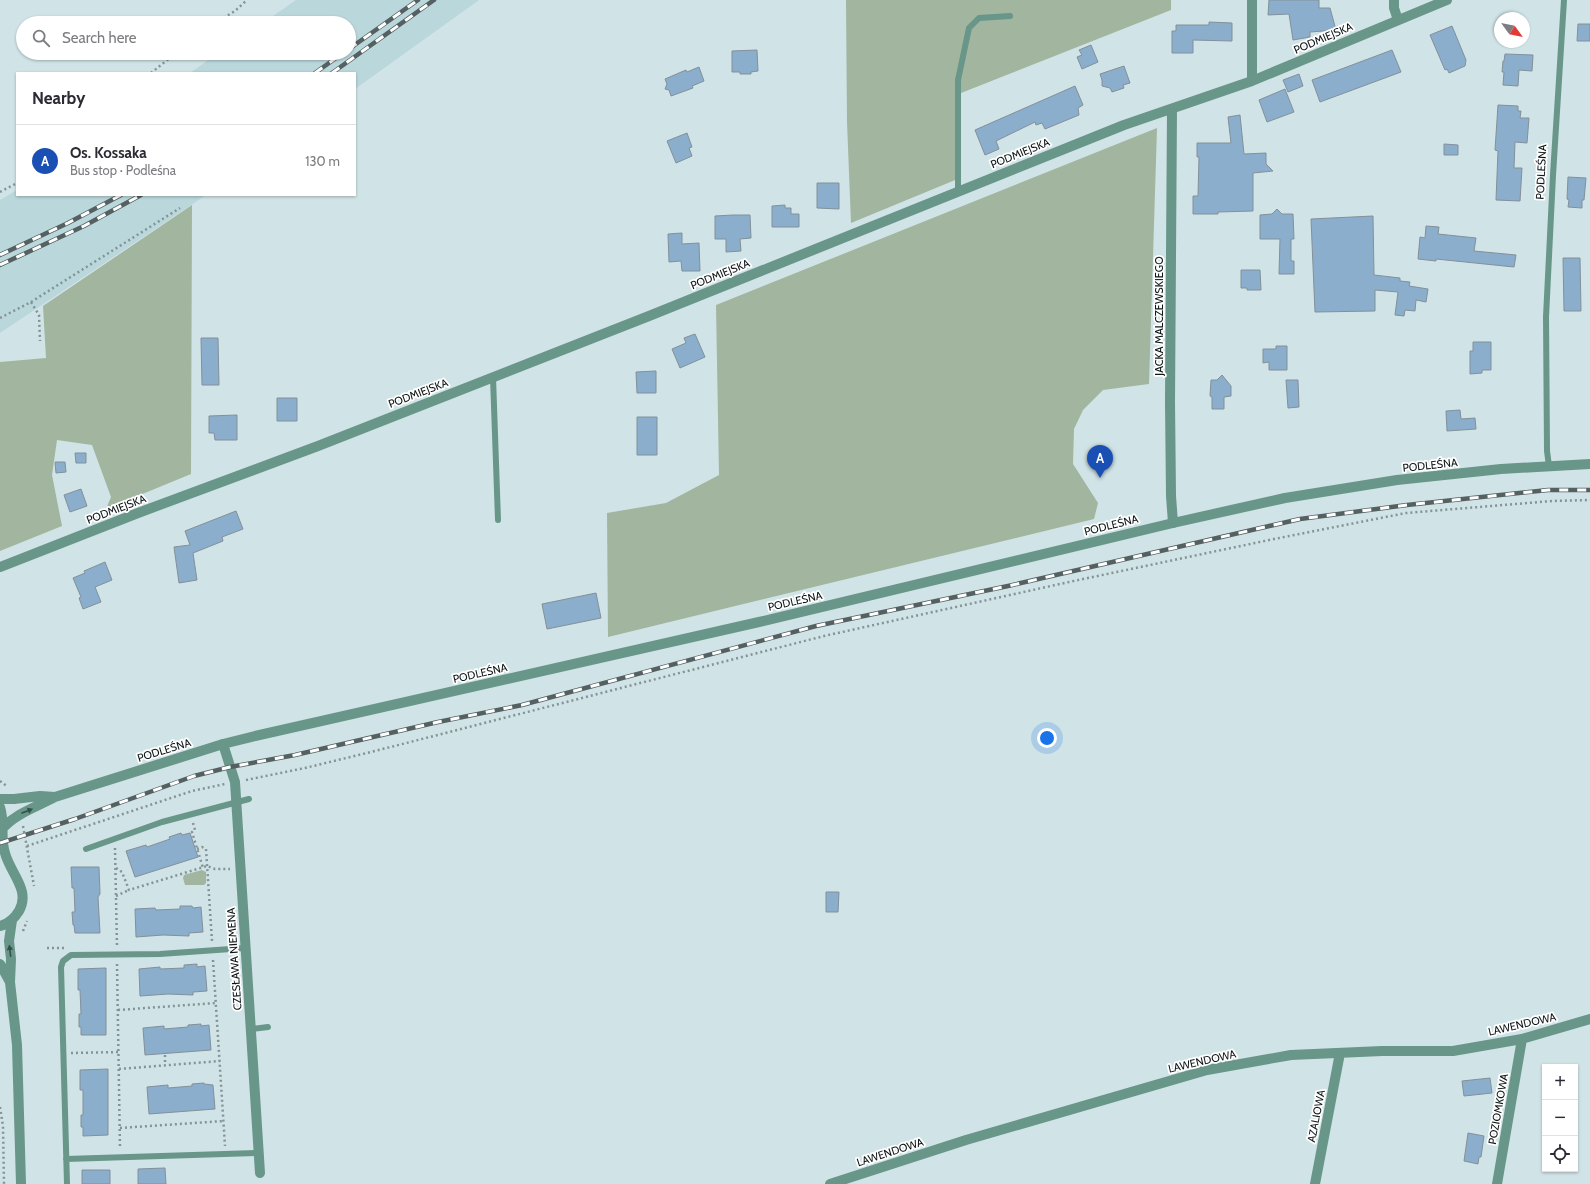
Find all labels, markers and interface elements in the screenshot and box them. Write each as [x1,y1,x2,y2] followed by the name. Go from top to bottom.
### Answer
[1494,12,1530,48] north arrow
[16,16,356,60] search box
[1291,19,1355,57] street label: PODMIEJSKA
[30,27,52,49] icon: search
[62,29,137,47] text: Search here
[32,88,85,108] text: Nearby
[988,135,1052,171] street label: PODMIEJSKA
[70,144,147,162] text: Os. Kossaka
[1533,144,1549,200] street label: PODLEŚNA
[41,153,49,169] text: A
[305,153,340,169] text: 130 m
[70,162,176,178] text: Bus stop · Podleśna
[688,256,752,292] street label: PODMIEJSKA
[1152,256,1166,377] street label: JACKA MALCZEWSKIEGO
[386,375,450,411] street label: PODMIEJSKA
[1087,445,1113,478] pin: A
[1402,455,1458,475] street label: PODLEŚNA
[84,491,148,527] street label: PODMIEJSKA
[1082,511,1140,538] street label: PODLEŚNA
[766,588,824,614] street label: PODLEŚNA
[451,660,509,686] street label: PODLEŚNA
[1037,728,1057,748] your location
[136,735,193,765] street label: PODLEŚNA
[21,807,33,813] one-way arrow
[223,907,245,1011] street label: CZESŁAWA NIEMENA
[7,945,13,957] one-way arrow
[1487,1009,1558,1039] street label: LAWENDOWA
[1167,1046,1238,1076] street label: LAWENDOWA
[1542,1064,1578,1172] map controls
[1542,1064,1578,1100] button: +
[1485,1072,1511,1146] street label: POZIOMKOWA
[1304,1088,1328,1143] street label: AZALIOWA
[1542,1100,1578,1136] button: −
[855,1135,925,1169] street label: LAWENDOWA
[1542,1136,1578,1172] button: locate

